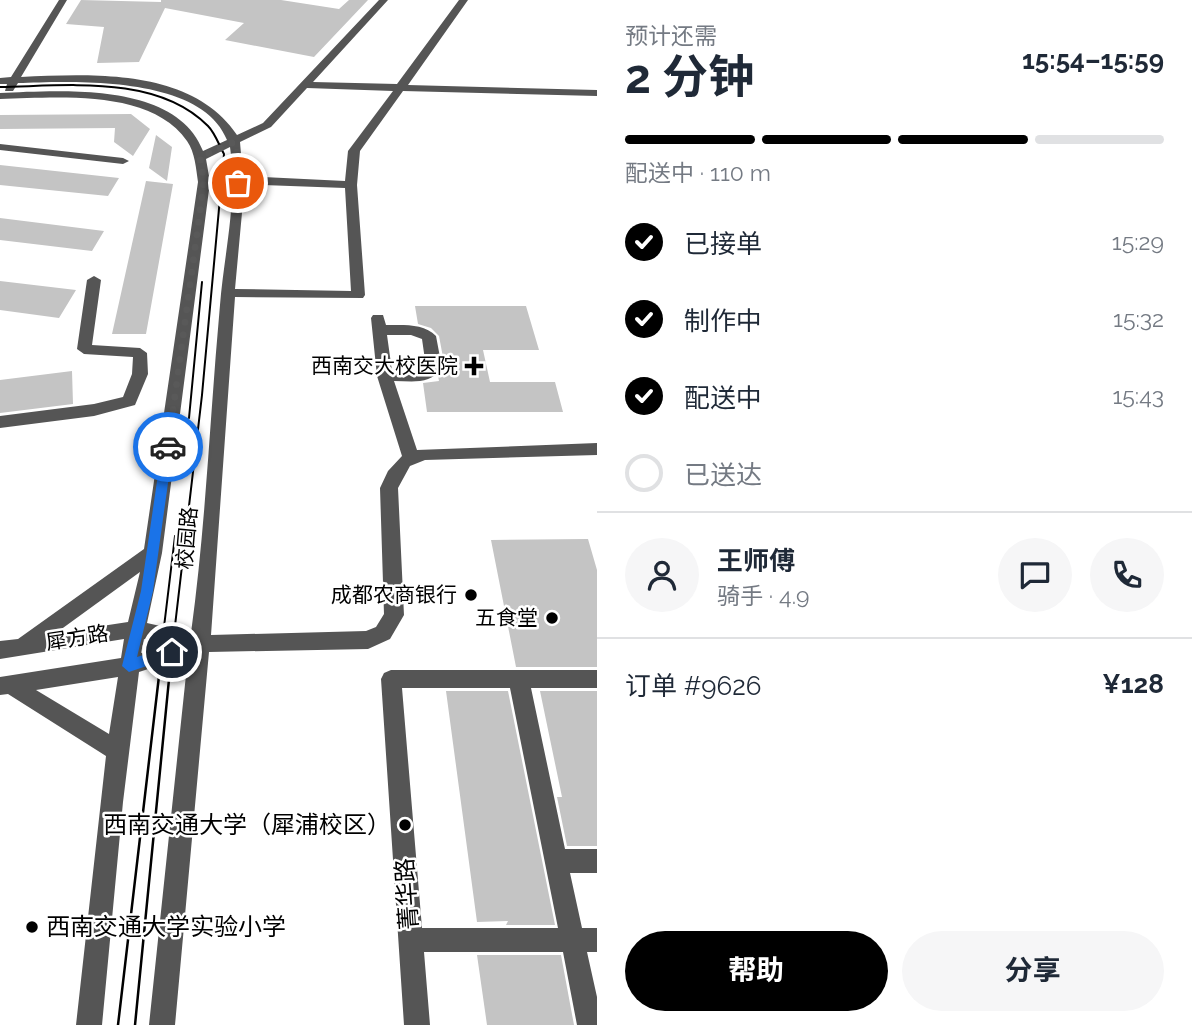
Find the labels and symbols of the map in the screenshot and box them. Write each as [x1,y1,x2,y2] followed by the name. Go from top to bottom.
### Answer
[208,153,268,213] pin
[311,353,458,378] place label: 西南交大校医院
[464,356,484,376] marker: 西南交大校医院
[133,412,203,482] courier
[171,505,202,570] street label: 校园路
[331,582,457,607] place label: 成都农商银行
[463,587,479,603] marker: 成都农商银行
[475,605,538,630] place label: 五食堂
[544,610,560,626] marker: 五食堂
[44,620,110,655] street label: 犀方路
[142,622,202,682] pin
[103,810,391,839] place label: 西南交通大学（犀浦校区）
[397,817,413,833] marker: 西南交通大学（犀浦校区）
[390,857,423,931] street label: 菁华路
[46,912,286,941] place label: 西南交通大学实验小学
[24,919,40,935] marker: 西南交通大学实验小学

